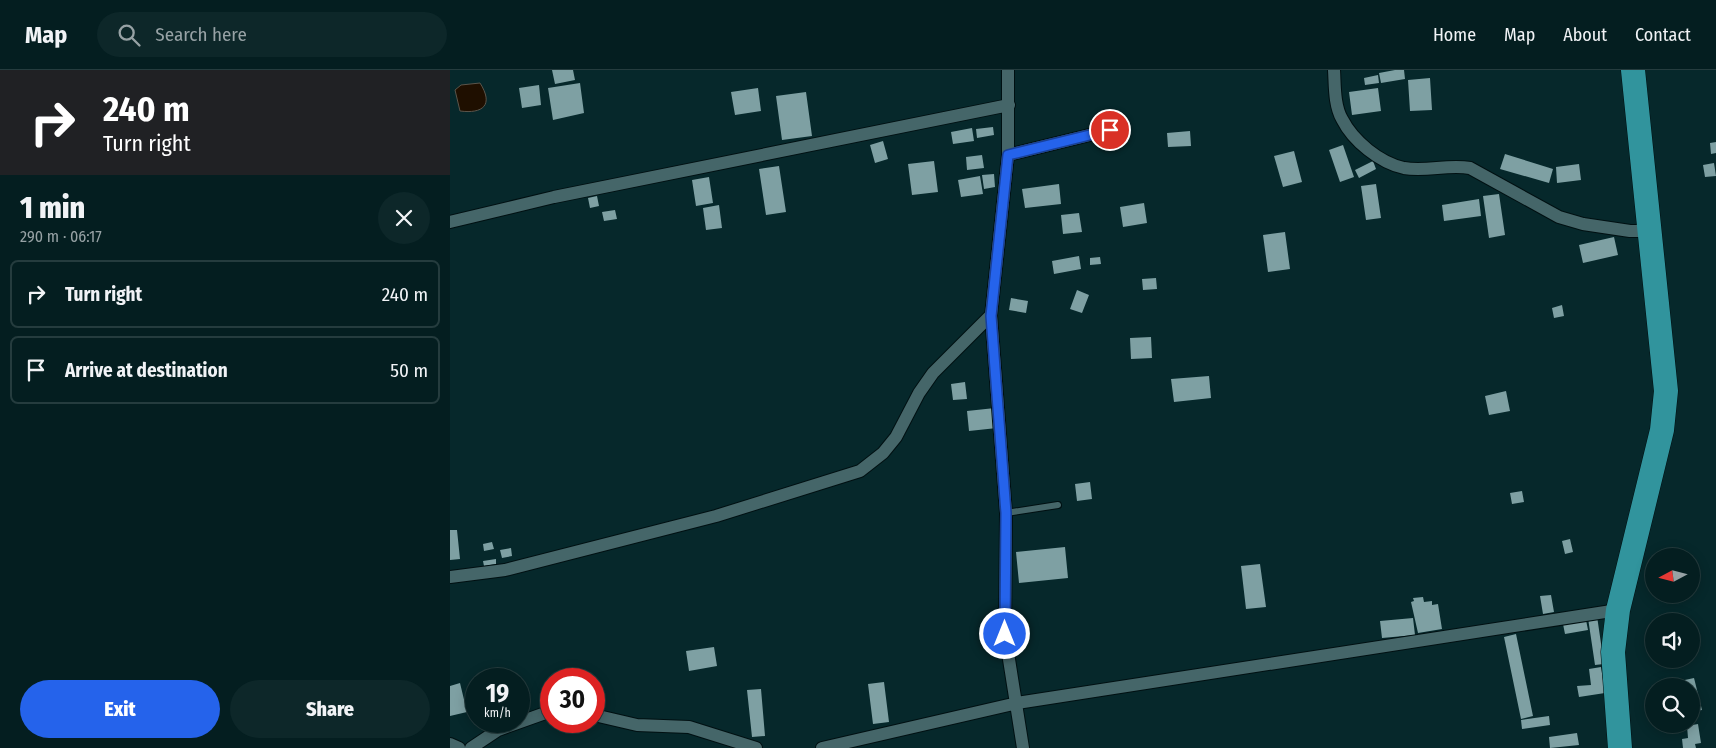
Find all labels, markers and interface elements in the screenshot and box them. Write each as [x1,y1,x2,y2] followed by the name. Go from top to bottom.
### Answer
[97,12,447,57] search box
[25,21,67,49] text: Map
[115,21,143,49] icon: search
[155,23,247,46] text: Search here
[1433,24,1476,46] text: Home
[1504,24,1535,46] text: Map
[1563,24,1607,46] text: About
[1635,24,1691,46] text: Contact
[103,88,190,130] text: 240 m
[20,90,85,155] icon: right
[1089,109,1131,151] pin
[1096,116,1124,144] icon: arrive
[103,130,191,157] text: Turn right
[20,190,85,226] text: 1 min
[378,192,430,244] button: close
[20,227,102,246] text: 290 m · 06:17
[22,280,50,308] icon: right
[65,283,142,306] text: Turn right
[382,283,428,306] text: 240 m
[22,356,50,384] icon: arrive
[65,359,228,382] text: Arrive at destination
[390,359,428,382] text: 50 m
[1645,548,1700,602] north arrow
[1645,548,1700,733] map controls
[978,607,1030,659] position arrow
[1645,613,1700,668] button: sound
[540,668,605,733] speed limit sign: 30
[1645,678,1700,733] button: search
[486,679,509,709] text: 19
[20,680,220,738] button: Exit
[230,680,430,738] button: Share
[484,706,511,720] text: km/h

